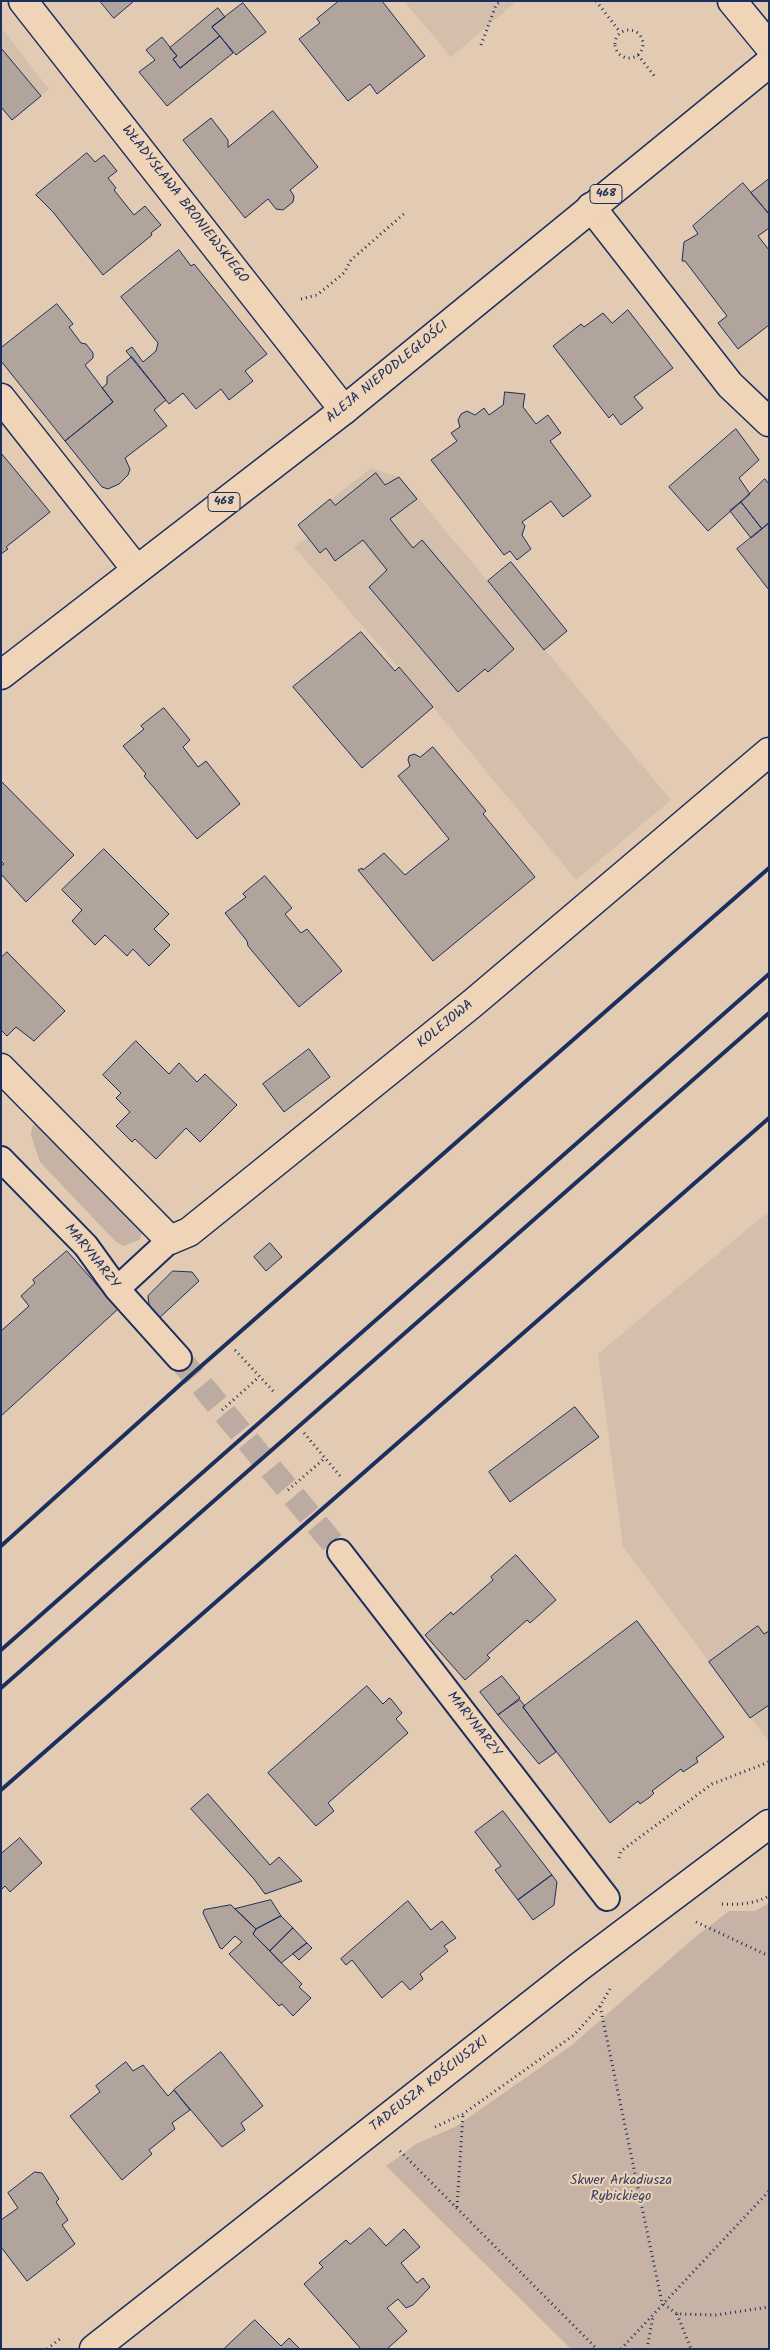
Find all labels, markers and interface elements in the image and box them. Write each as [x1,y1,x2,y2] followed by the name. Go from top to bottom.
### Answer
[117,123,251,287] street label: WŁADYSŁAWA BRONIEWSKIEGO
[590,184,622,203] road number: 468
[323,318,453,428] street label: ALEJA NIEPODLEGŁOŚCI
[208,492,240,512] road number: 468
[415,997,477,1053] street label: KOLEJOWA
[60,1221,122,1293] street label: MARYNARZY
[442,1689,504,1761] street label: MARYNARZY
[367,2033,493,2137] street label: TADEUSZA KOŚCIUSZKI
[570,2174,672,2206] park label: Skwer Arkadiusza Rybickiego

